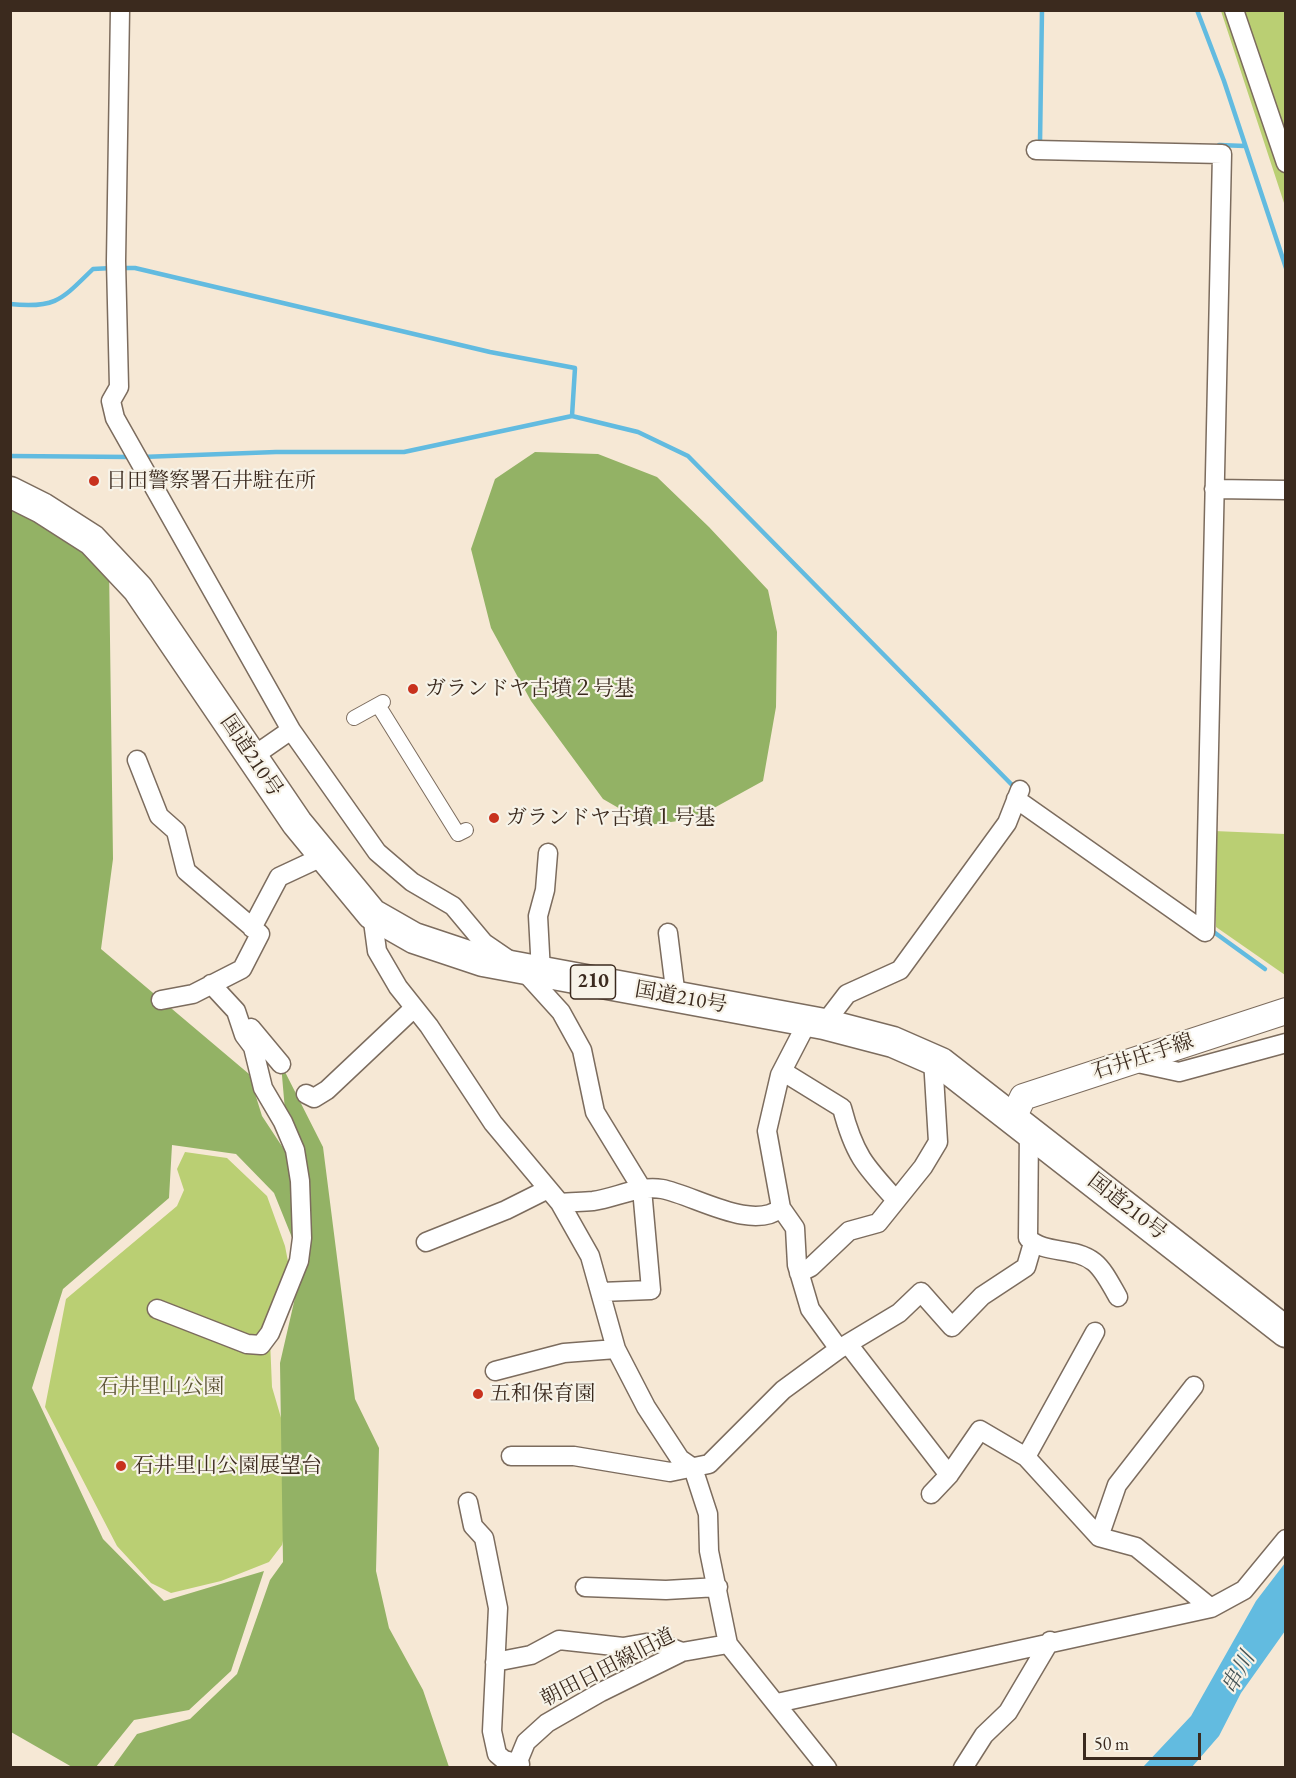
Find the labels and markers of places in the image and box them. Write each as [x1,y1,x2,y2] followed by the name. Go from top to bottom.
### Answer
[106,468,316,494] place label: 日田警察署石井駐在所
[87,474,101,488] marker: 日田警察署石井駐在所
[425,676,635,702] place label: ガランドヤ古墳２号基
[406,682,420,696] marker: ガランドヤ古墳２号基
[506,805,716,831] place label: ガランドヤ古墳１号基
[487,811,501,825] marker: ガランドヤ古墳１号基
[490,1381,595,1407] place label: 五和保育園
[471,1387,485,1401] marker: 五和保育園
[133,1453,322,1479] place label: 石井里山公園展望台
[114,1459,128,1473] marker: 石井里山公園展望台

